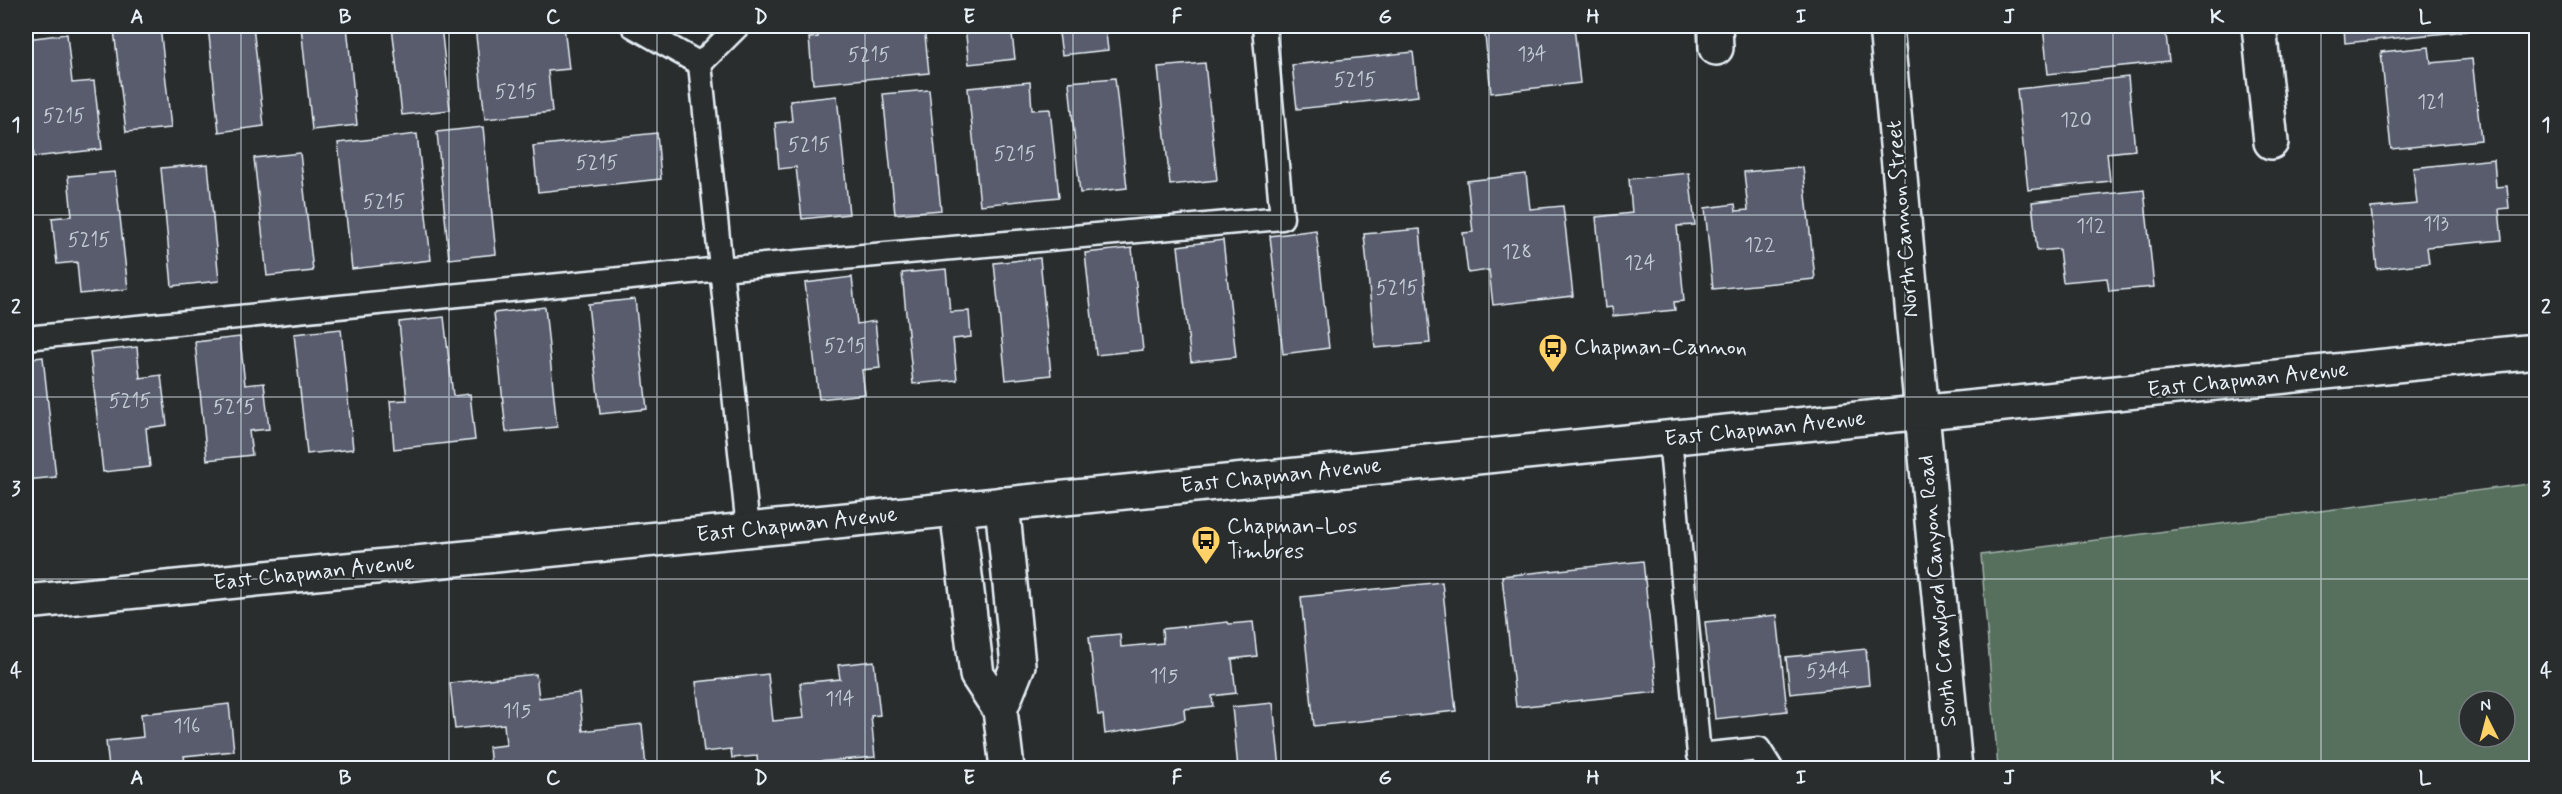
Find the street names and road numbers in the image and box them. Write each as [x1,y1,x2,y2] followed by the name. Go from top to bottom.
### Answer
[1880,119,1926,319] street label: North Cannon Street
[2146,356,2350,404] street label: East Chapman Avenue
[1663,405,1867,453] street label: East Chapman Avenue
[1179,452,1383,500] street label: East Chapman Avenue
[1912,454,1966,728] street label: South Crawford Canyon Road
[695,501,899,549] street label: East Chapman Avenue
[212,549,416,597] street label: East Chapman Avenue

